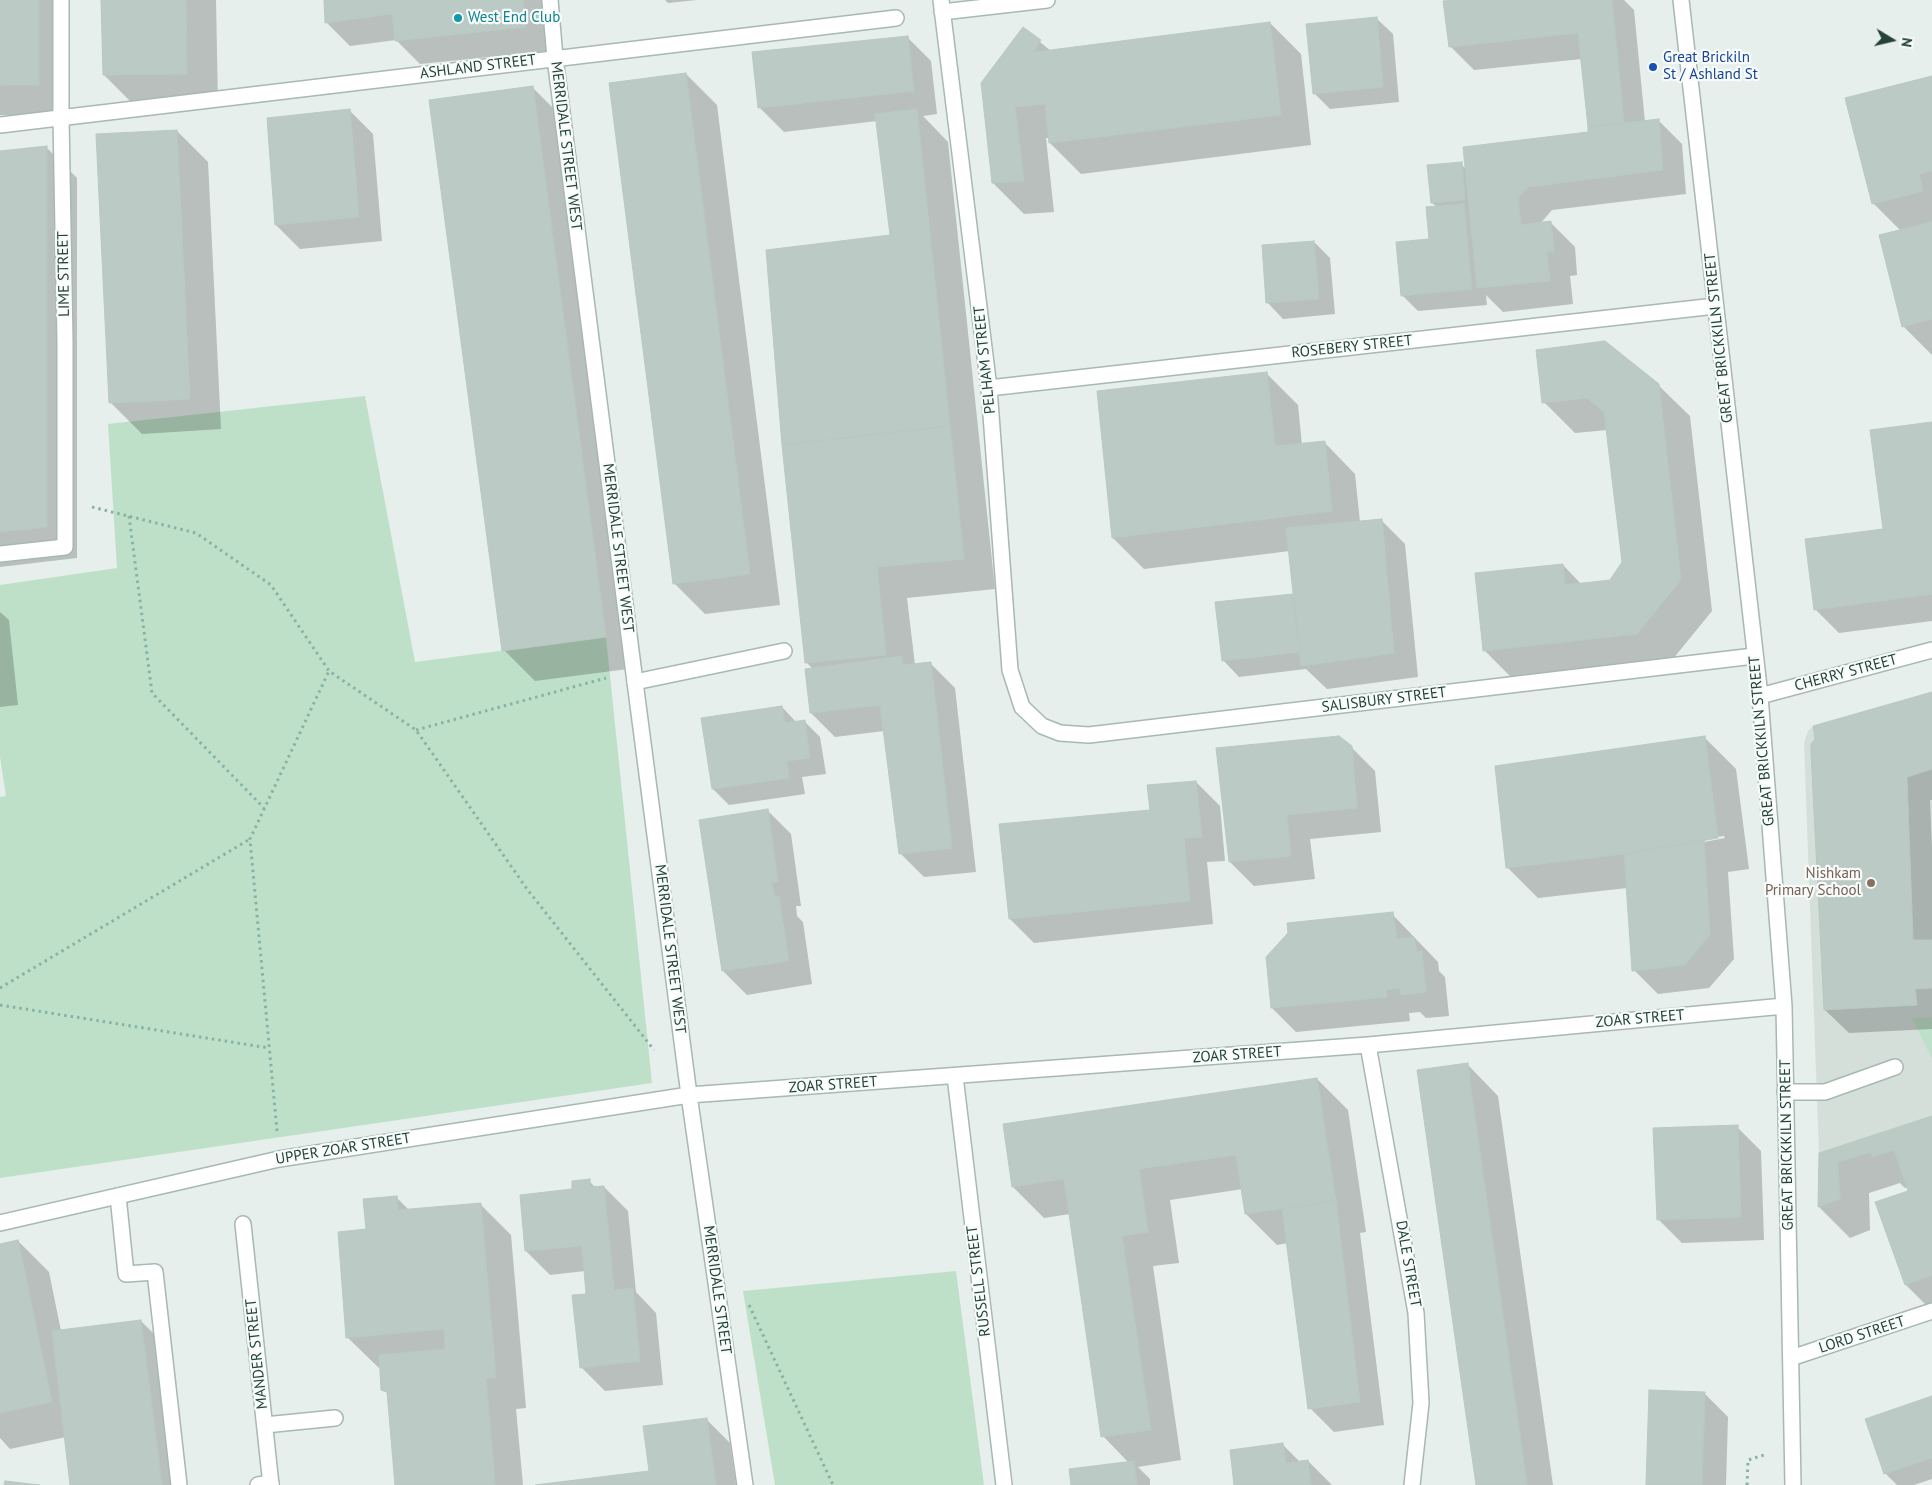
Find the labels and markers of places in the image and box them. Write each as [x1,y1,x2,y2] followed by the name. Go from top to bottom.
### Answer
[468,9,560,27] place label: West End Club
[452,12,464,24] marker: West End Club
[1663,49,1758,84] place label: Great Brickiln St / Ashland St
[1647,61,1659,73] marker: Great Brickiln St / Ashland St
[1765,865,1861,900] place label: Nishkam Primary School
[1865,877,1877,889] marker: Nishkam Primary School

